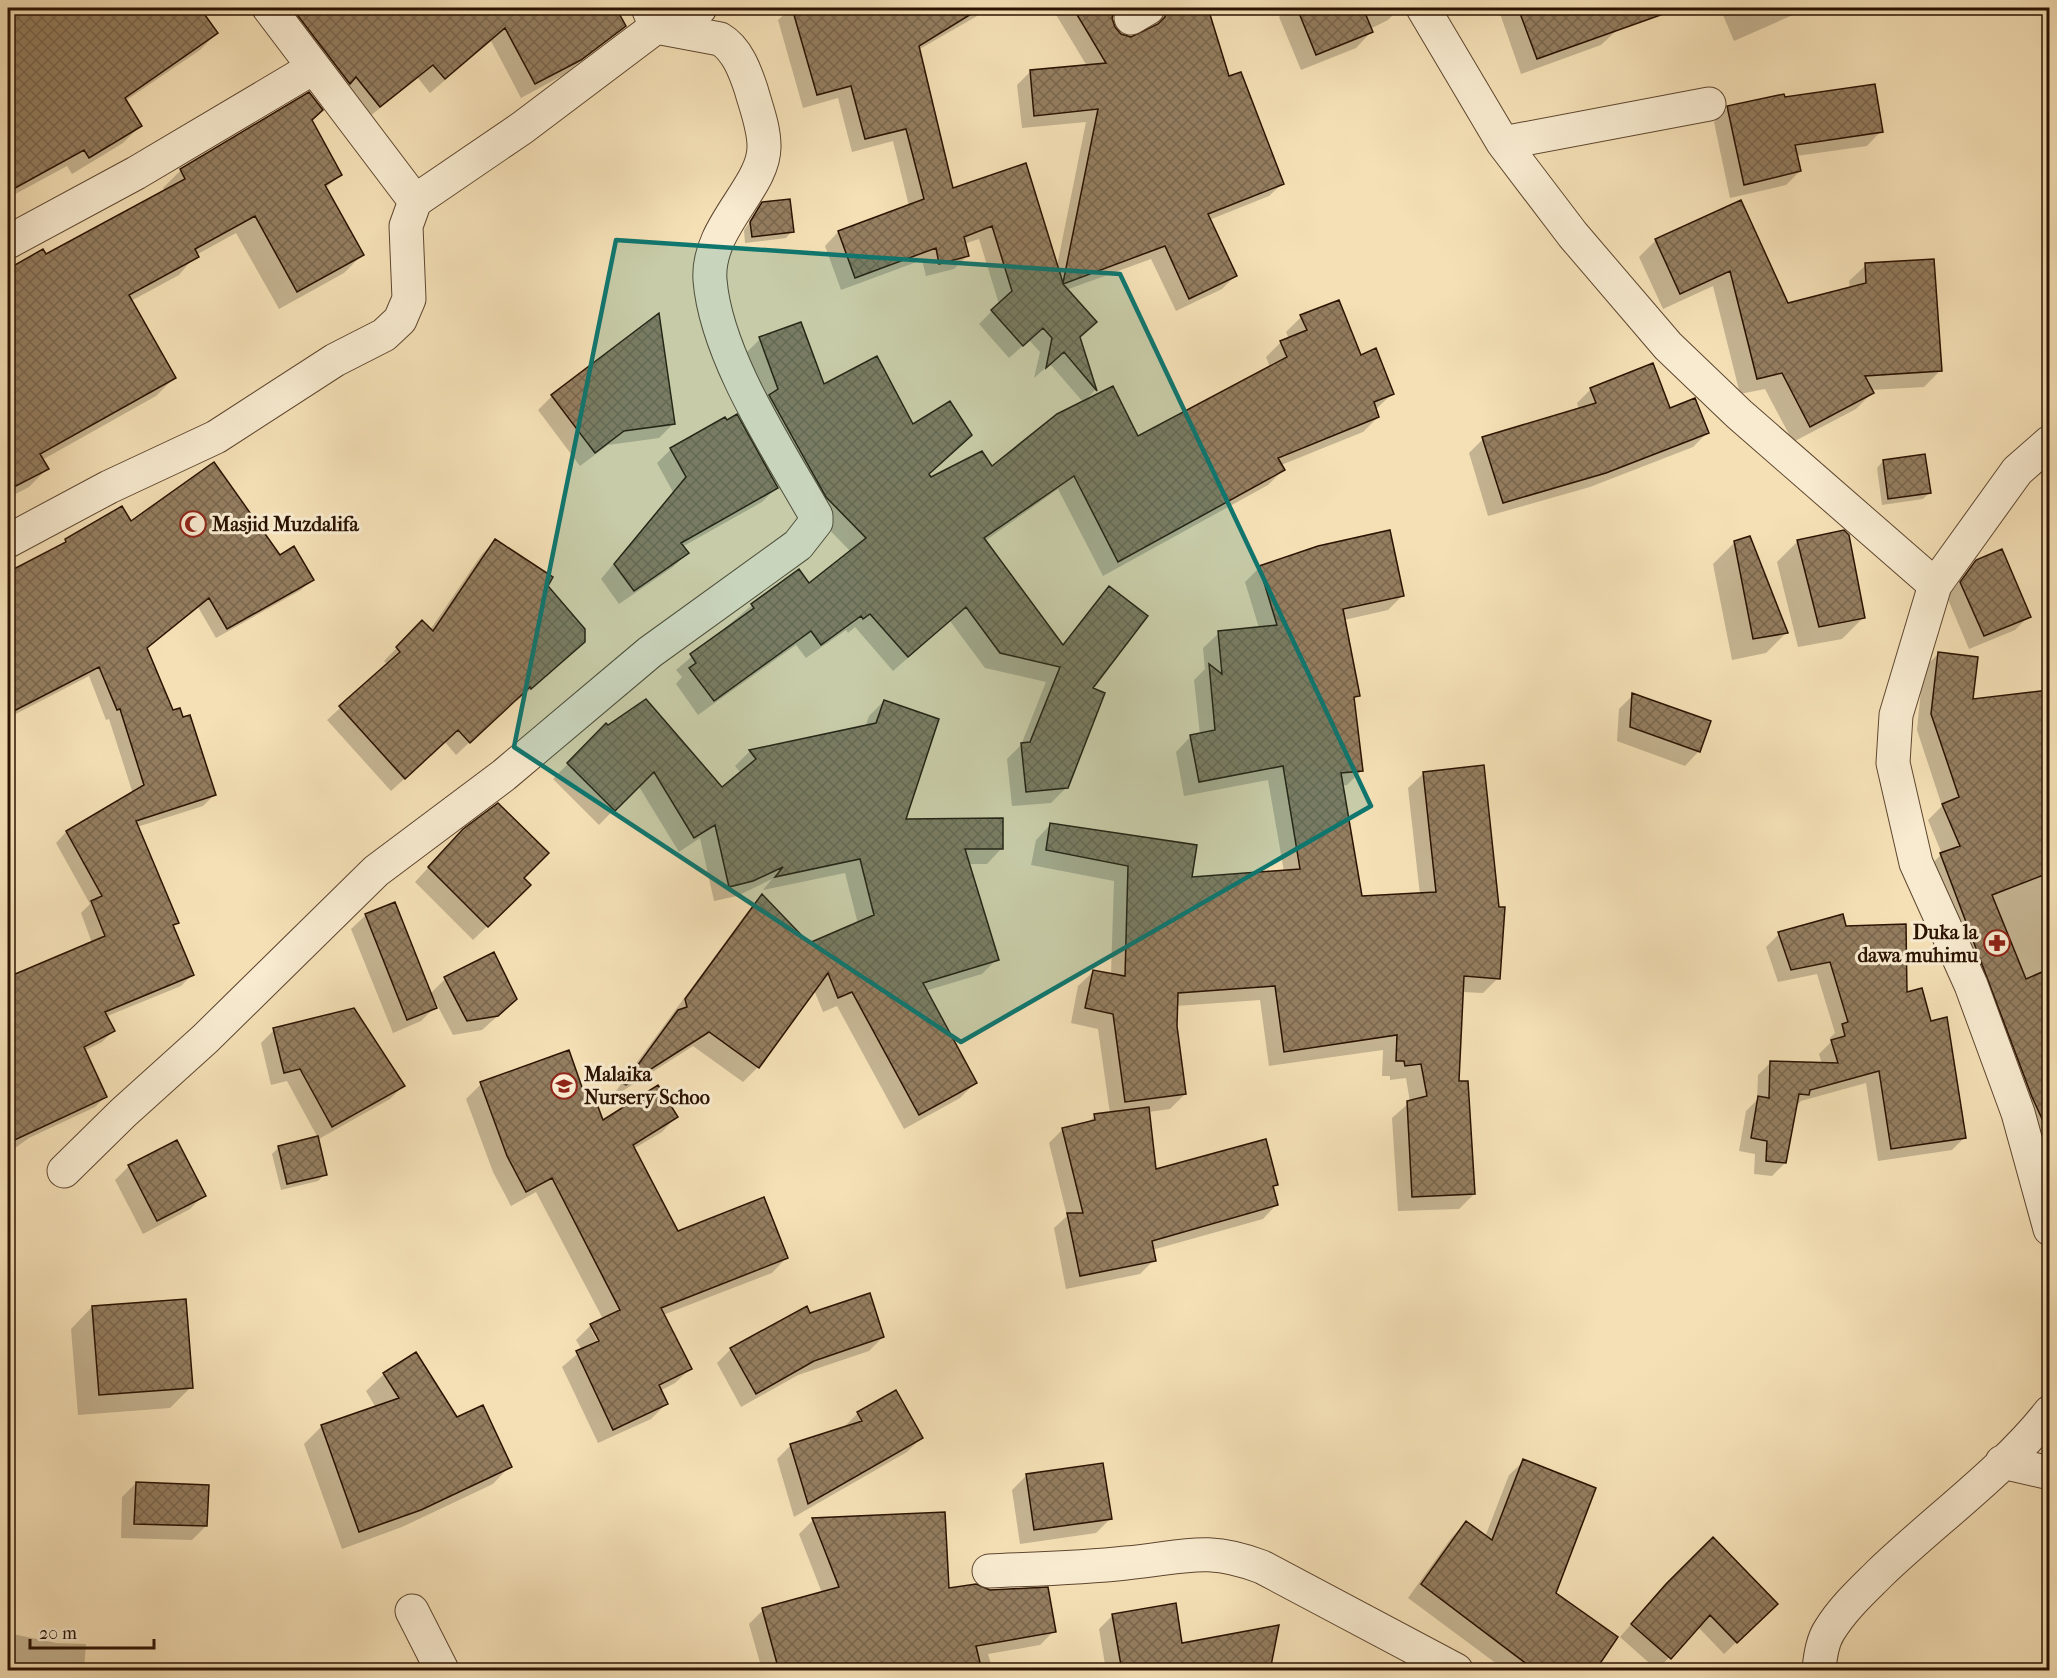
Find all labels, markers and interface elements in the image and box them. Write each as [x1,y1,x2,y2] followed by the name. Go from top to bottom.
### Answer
[178,509,208,539] mosque icon: Masjid Muzdalifa
[211,513,359,536] place label: Masjid Muzdalifa
[1857,921,1979,967] place label: Duka la dawa muhimu
[1982,928,2012,958] pharmacy icon: Duka la dawa muhimu
[583,1063,710,1109] place label: Malaika Nursery Schoo
[549,1071,579,1101] school or university icon: Malaika Nursery Schoo
[30,1612,154,1650] scale bar
[39,1623,77,1644] text: 20 m

